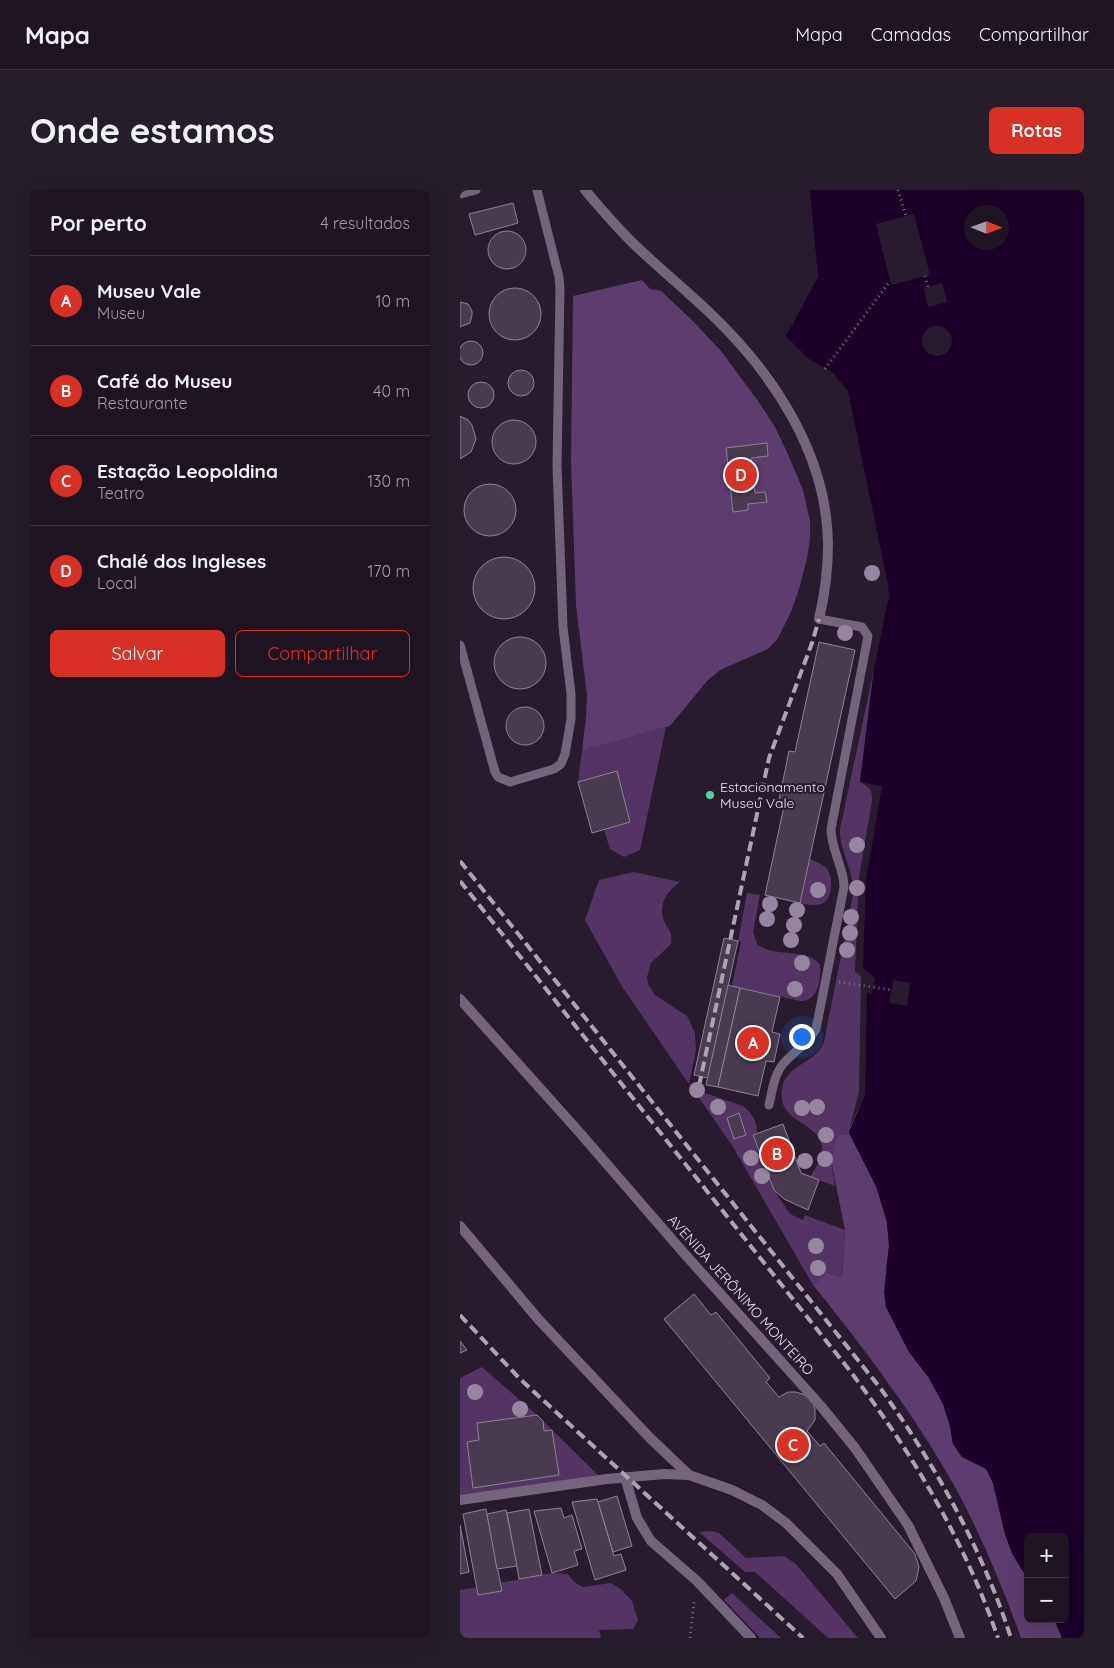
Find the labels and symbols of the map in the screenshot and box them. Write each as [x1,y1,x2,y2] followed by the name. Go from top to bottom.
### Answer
[964,205,1009,250] north arrow
[725,456,757,494] pin: D
[720,778,825,812] place label: Estacionamento Museu Vale
[704,789,716,801] marker: Estacionamento Museu Vale
[737,1024,769,1062] pin: A
[789,1024,815,1050] your location
[761,1135,793,1173] pin: B
[664,1211,818,1379] street label: AVENIDA JERÔNIMO MONTEIRO
[777,1426,809,1464] pin: C

